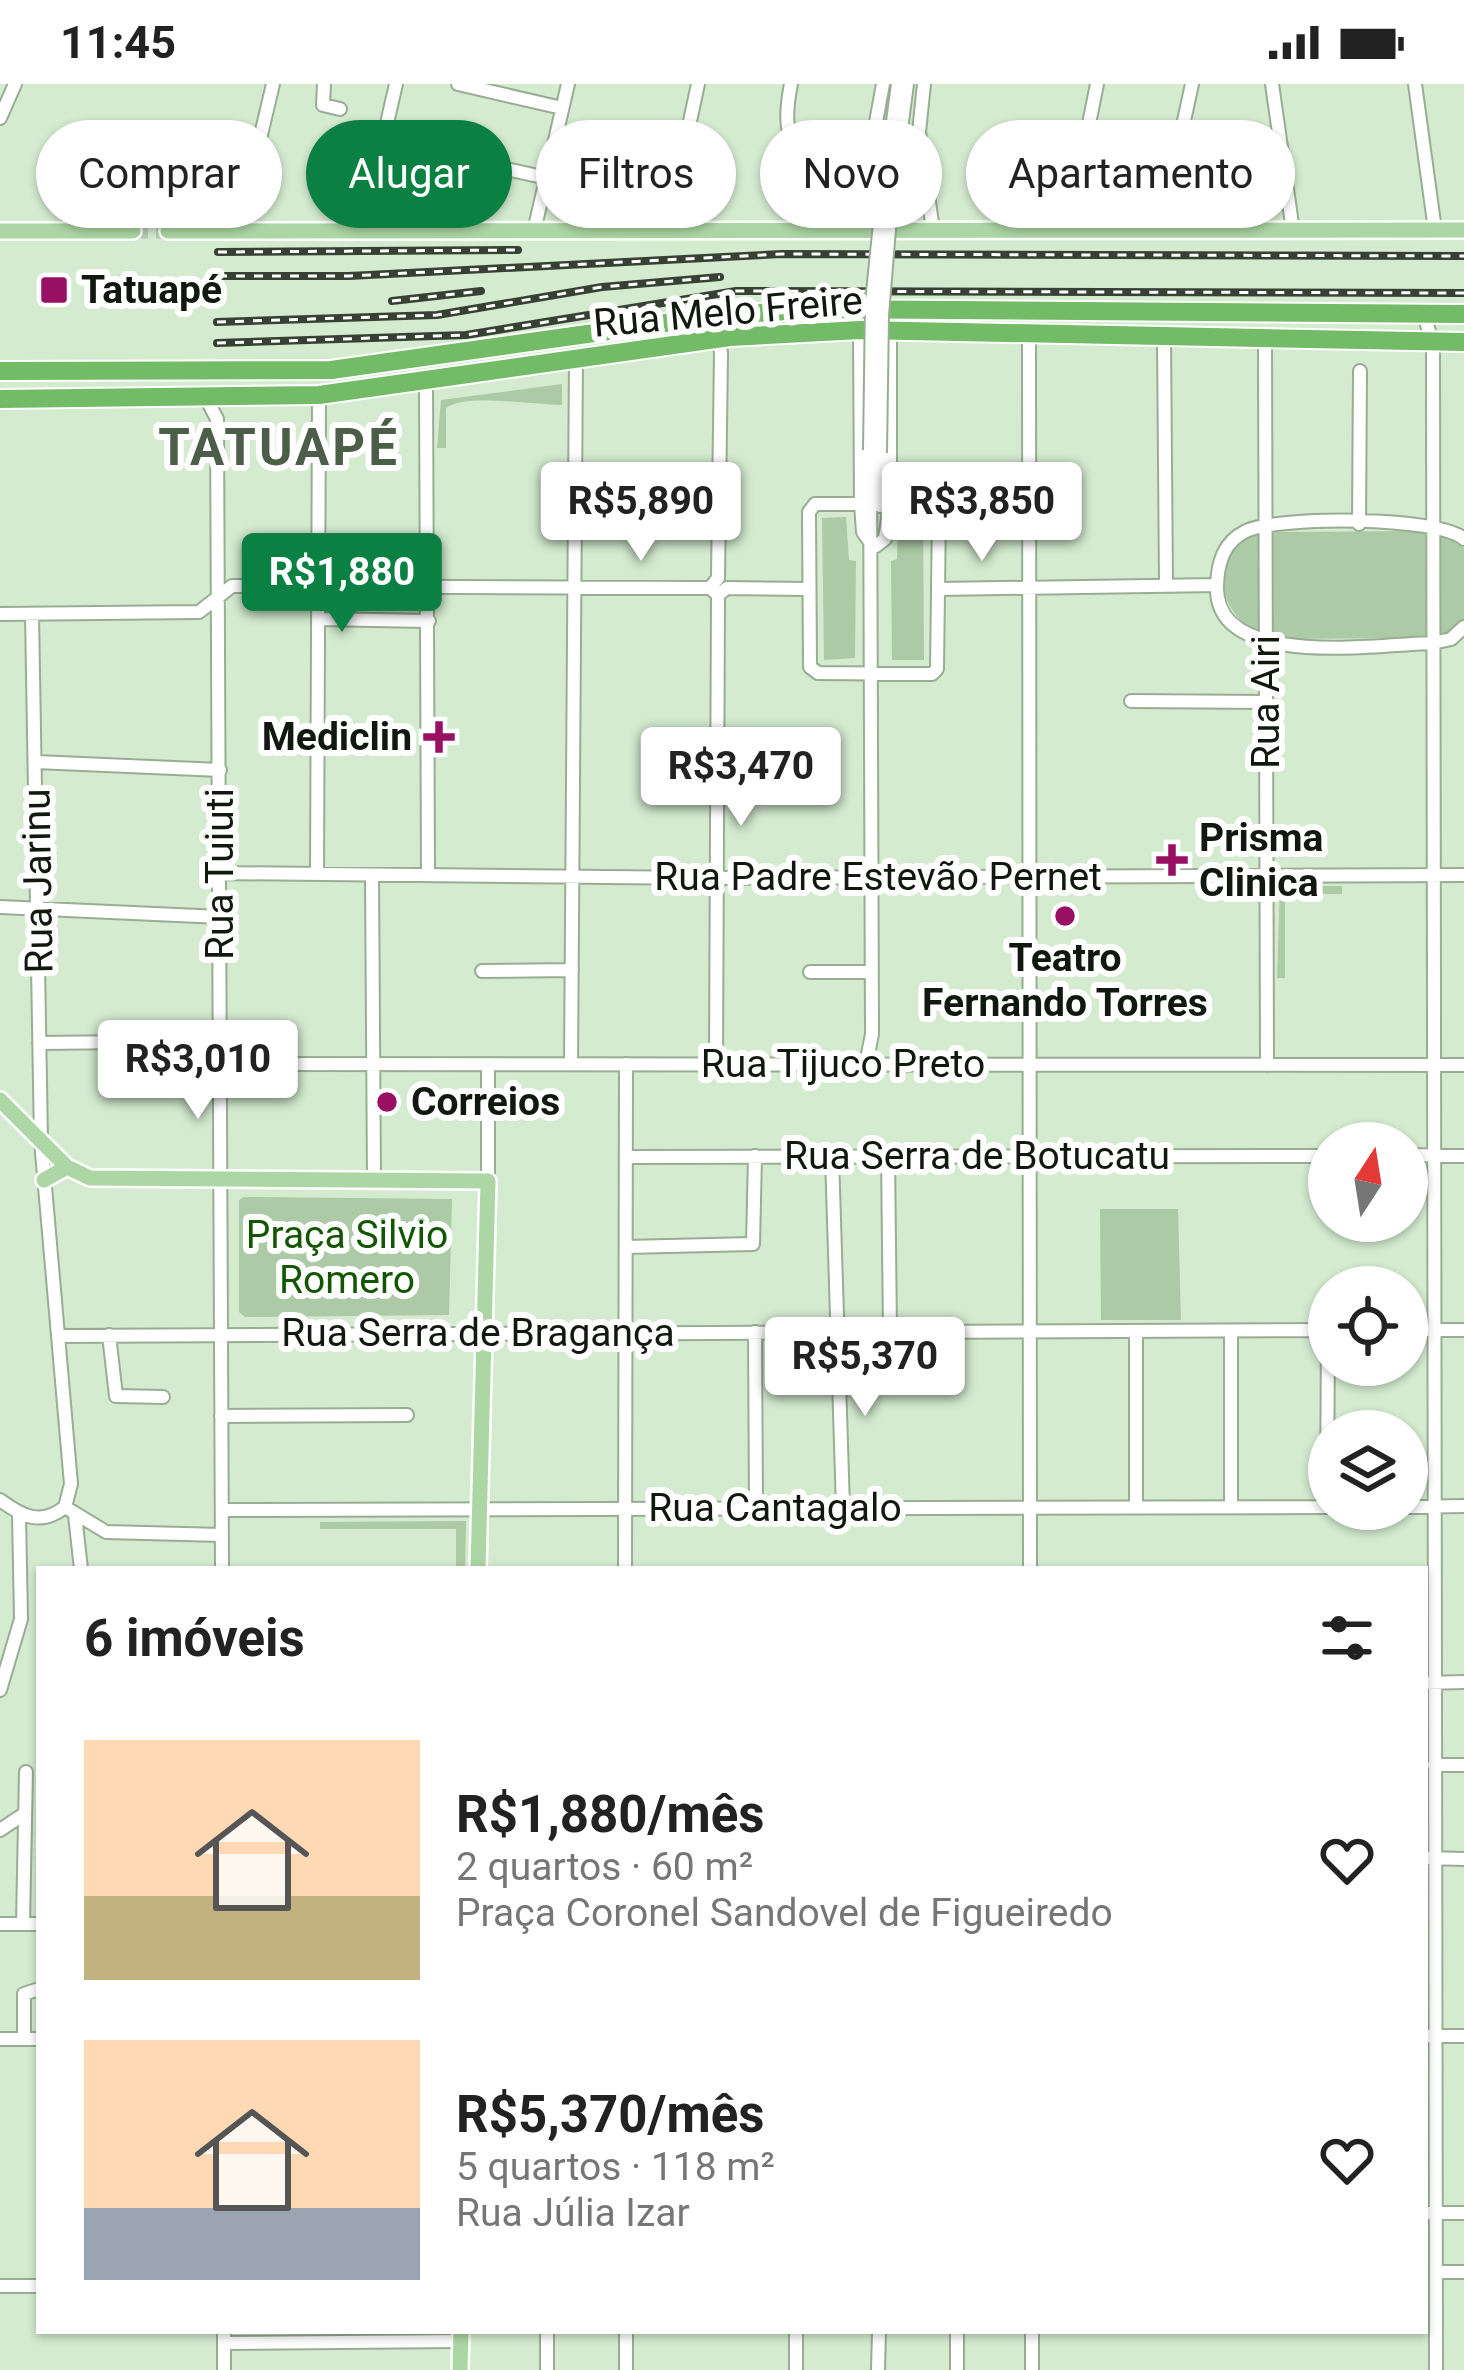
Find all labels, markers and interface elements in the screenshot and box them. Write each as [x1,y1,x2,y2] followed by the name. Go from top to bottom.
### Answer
[60,16,176,69] text: 11:45
[36,120,282,228] chip: Comprar
[306,120,512,228] chip: Alugar
[536,120,736,228] chip: Filtros
[760,120,942,228] chip: Novo
[966,120,1295,228] chip: Apartamento
[81,267,222,313] place label: Tatuapé
[38,274,70,306] marker: Tatuapé
[591,277,865,347] street label: Rua Melo Freire
[158,418,400,477] district label: TATUAPÉ
[530,462,752,564] pin: R$5,890
[871,462,1093,564] pin: R$3,850
[568,478,714,524] text: R$5,890
[909,478,1055,524] text: R$3,850
[231,533,453,635] pin: R$1,880
[269,549,415,595] text: R$1,880
[1243,635,1289,769] street label: Rua Airi
[262,714,412,760] place label: Mediclin
[423,721,455,753] marker: Mediclin
[630,727,852,829] pin: R$3,470
[668,743,814,789] text: R$3,470
[13,788,63,974] street label: Rua Jarinu
[197,788,243,960] street label: Rua Tuiuti
[1199,815,1323,906] place label: Prisma Clinica
[1156,844,1188,876] marker: Prisma Clinica
[654,854,1102,900] street label: Rua Padre Estevão Pernet
[1052,903,1078,929] marker: Teatro Fernando Torres
[922,935,1208,1026] place label: Teatro Fernando Torres
[87,1020,309,1122] pin: R$3,010
[125,1036,271,1082] text: R$3,010
[701,1041,985,1087] street label: Rua Tijuco Preto
[411,1079,560,1125] place label: Correios
[374,1089,400,1115] marker: Correios
[1308,1122,1428,1242] north arrow
[1308,1122,1428,1530] map controls
[784,1133,1170,1179] street label: Rua Serra de Botucatu
[246,1212,448,1303] park label: Praça Silvio Romero
[1308,1266,1428,1386] button: locate
[281,1310,675,1356] street label: Rua Serra de Bragança
[754,1317,976,1419] pin: R$5,370
[792,1333,938,1379] text: R$5,370
[1308,1410,1428,1530] button: layers
[648,1485,902,1531] street label: Rua Cantagalo
[1314,1605,1380,1671] icon: filters
[84,1609,305,1668] text: 6 imóveis
[456,1785,764,1844] text: R$1,880/mês
[180,1788,324,1932] icon: home
[1314,1827,1380,1893] icon: heart
[456,1844,753,1890] text: 2 quartos · 60 m²
[456,1890,1113,1936] text: Praça Coronel Sandovel de Figueiredo
[456,2085,764,2144] text: R$5,370/mês
[180,2088,324,2232] icon: home
[1314,2127,1380,2193] icon: heart
[456,2144,775,2190] text: 5 quartos · 118 m²
[456,2190,690,2236] text: Rua Júlia Izar

